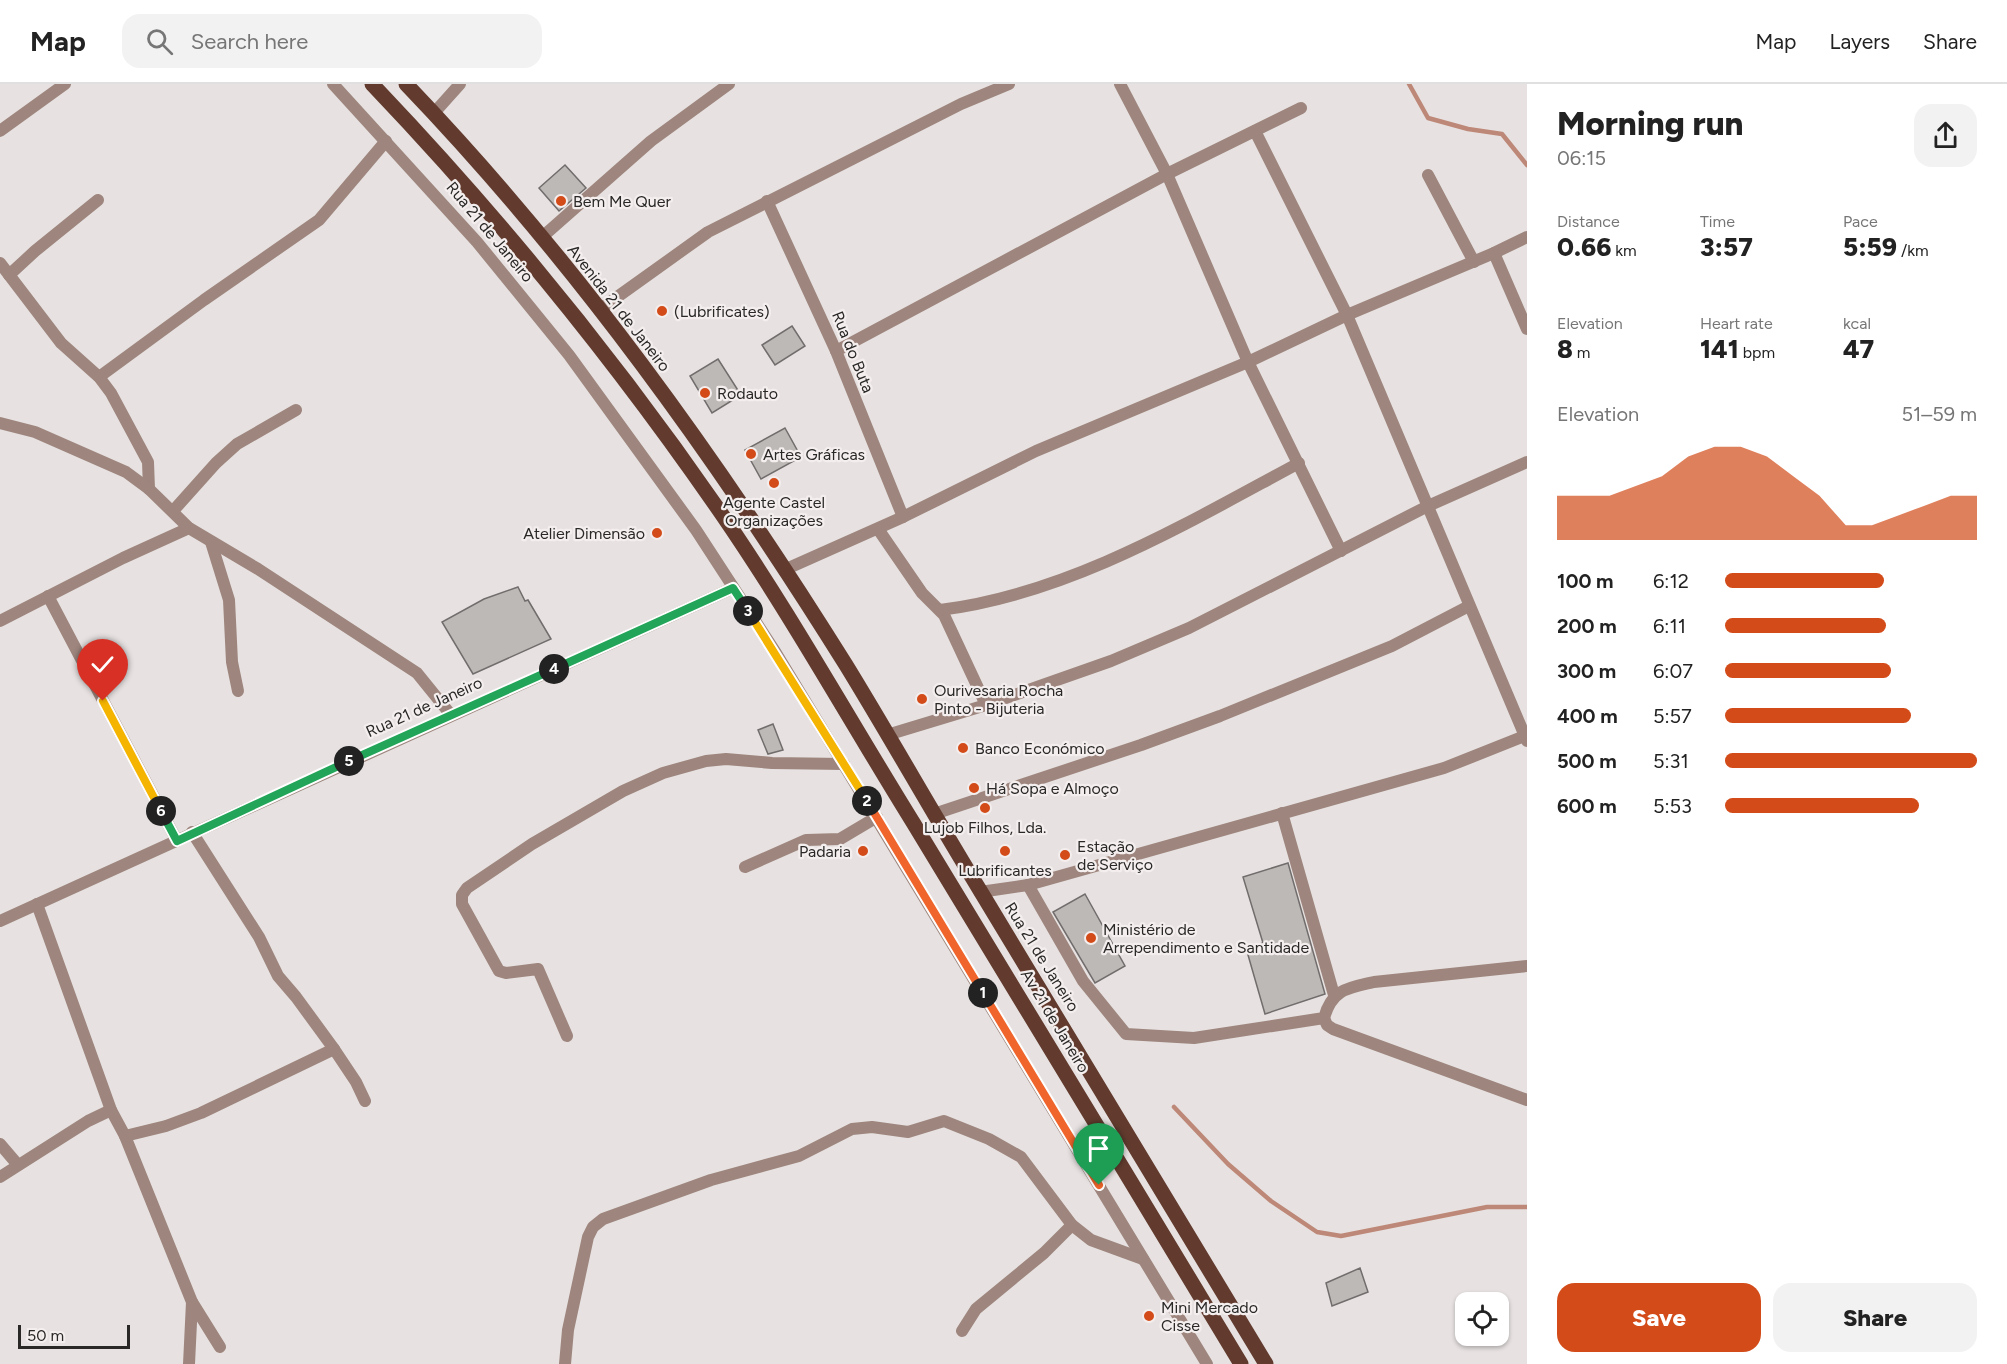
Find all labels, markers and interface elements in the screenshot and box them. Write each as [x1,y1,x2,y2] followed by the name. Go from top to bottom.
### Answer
[122,14,542,68] search box
[30,24,86,58] text: Map
[143,25,176,58] icon: search
[191,28,308,55] text: Search here
[1756,29,1796,54] text: Map
[1829,29,1890,54] text: Layers
[1923,29,1977,54] text: Share
[1557,104,1743,143] text: Morning run
[1914,104,1977,167] button: share
[1557,146,1606,170] text: 06:15
[443,178,537,286] street label: Rua 21 de Janeiro
[573,192,671,211] place label: Bem Me Quer
[554,194,568,208] marker: Bem Me Quer
[1557,212,1620,231] text: Distance
[1700,212,1735,231] text: Time
[1843,212,1878,231] text: Pace
[1557,231,1611,263] text: 0.66
[1700,231,1753,263] text: 3:57
[1843,231,1897,263] text: 5:59
[564,241,674,375] street label: Avenida 21 de Janeiro
[1611,241,1637,260] text: km
[1897,241,1929,260] text: /km
[674,302,770,321] place label: (Lubrificates)
[655,304,669,318] marker: (Lubrificates)
[828,308,878,396] street label: Rua do Buta
[1557,314,1623,333] text: Elevation
[1700,314,1773,333] text: Heart rate
[1843,314,1871,333] text: kcal
[1557,333,1573,365] text: 8
[1700,333,1739,365] text: 141
[1843,333,1874,365] text: 47
[1573,343,1590,362] text: m
[1739,343,1775,362] text: bpm
[717,384,778,403] place label: Rodauto
[698,386,712,400] marker: Rodauto
[1557,402,1639,426] text: Elevation
[1901,402,1977,426] text: 51–59 m
[763,445,865,464] place label: Artes Gráficas
[744,447,758,461] marker: Artes Gráficas
[767,476,781,490] marker: Agente Castel Organizações
[723,493,825,530] place label: Agente Castel Organizações
[523,524,645,543] place label: Atelier Dimensão
[650,526,664,540] marker: Atelier Dimensão
[1557,569,1614,593] text: 100 m
[1653,569,1689,593] text: 6:12
[733,596,763,626] pin: 3
[744,601,752,620] text: 3
[1557,614,1617,638] text: 200 m
[1653,614,1686,638] text: 6:11
[77,639,128,701] pin
[86,648,119,681] icon: check
[539,654,569,684] pin: 4
[549,659,559,678] text: 4
[1557,659,1616,683] text: 300 m
[1653,659,1693,683] text: 6:07
[363,673,485,741] street label: Rua 21 de Janeiro
[934,681,1063,718] place label: Ourivesaria Rocha Pinto - Bijuteria
[915,692,929,706] marker: Ourivesaria Rocha Pinto - Bijuteria
[1557,704,1618,728] text: 400 m
[1653,704,1692,728] text: 5:57
[975,739,1105,758] place label: Banco Económico
[956,741,970,755] marker: Banco Económico
[334,746,364,776] pin: 5
[1557,749,1617,773] text: 500 m
[1653,749,1689,773] text: 5:31
[344,751,354,770] text: 5
[986,779,1119,798] place label: Há Sopa e Almoço
[967,781,981,795] marker: Há Sopa e Almoço
[852,786,882,816] pin: 2
[862,791,872,810] text: 2
[1557,794,1617,818] text: 600 m
[1653,794,1692,818] text: 5:53
[146,796,176,826] pin: 6
[156,801,166,820] text: 6
[978,801,992,815] marker: Lujob Filhos, Lda.
[924,818,1046,837] place label: Lujob Filhos, Lda.
[1077,837,1153,874] place label: Estação de Serviço
[799,842,851,861] place label: Padaria
[856,844,870,858] marker: Padaria
[998,844,1012,858] marker: Lubrificantes
[1058,848,1072,862] marker: Estação de Serviço
[958,861,1052,880] place label: Lubrificantes
[1001,899,1083,1015] street label: Rua 21 de Janeiro
[1103,920,1309,957] place label: Ministério de Arrependimento e Santidade
[1084,931,1098,945] marker: Ministério de Arrependimento e Santidade
[1017,966,1093,1076] street label: Av 21 de Janeiro
[968,978,998,1008] pin: 1
[980,983,986,1002] text: 1
[1073,1123,1124,1185] pin
[1082,1132,1115,1165] icon: arrive
[1557,1283,1761,1352] button: Save
[1773,1283,1977,1352] button: Share
[1455,1292,1509,1346] map controls
[1455,1292,1509,1346] button: locate
[1161,1298,1258,1335] place label: Mini Mercado Cisse
[1142,1309,1156,1323] marker: Mini Mercado Cisse
[18,1322,130,1350] scale bar
[27,1326,64,1345] text: 50 m

